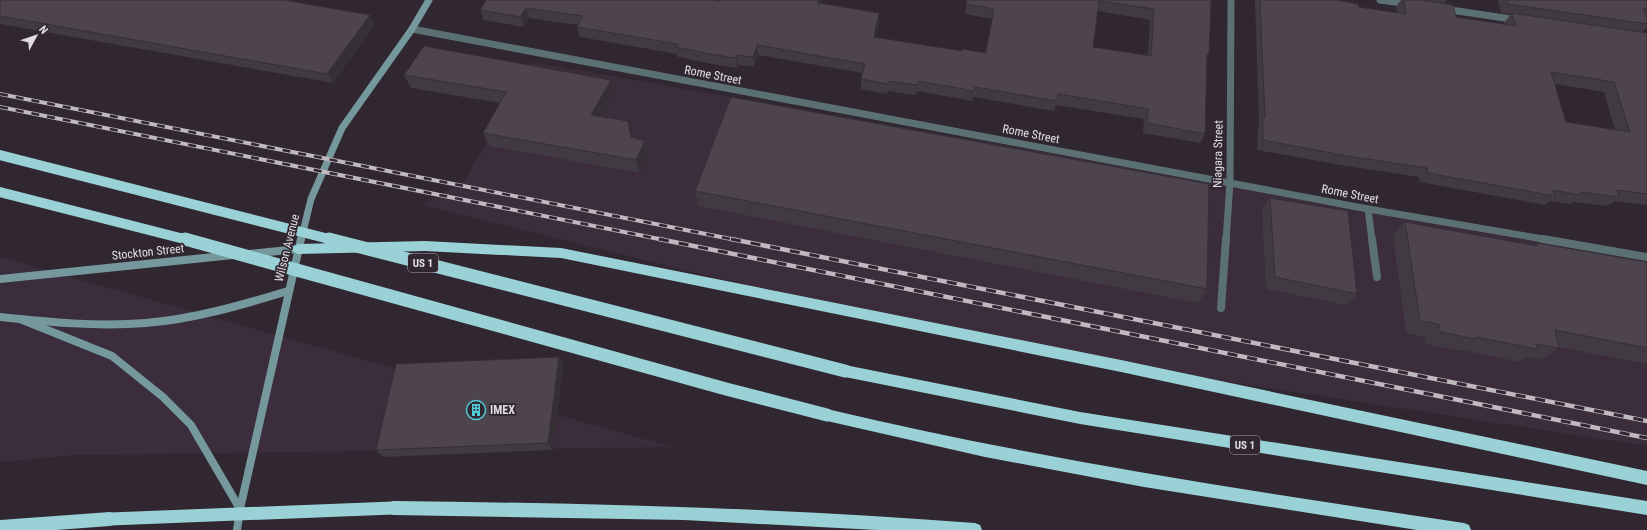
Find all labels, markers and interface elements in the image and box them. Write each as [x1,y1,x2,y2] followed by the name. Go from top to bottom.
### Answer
[16,16,56,56] north arrow
[36,23,51,37] text: N
[683,63,743,87] street label: Rome Street
[1210,120,1226,188] street label: Niagara Street
[1001,122,1061,146] street label: Rome Street
[1320,182,1380,206] street label: Rome Street
[272,212,302,283] street label: Wilson Avenue
[111,241,185,263] street label: Stockton Street
[408,254,438,272] road number: US 1
[465,399,487,421] building icon: IMEX
[490,403,515,417] place label: IMEX
[1230,436,1260,454] road number: US 1

